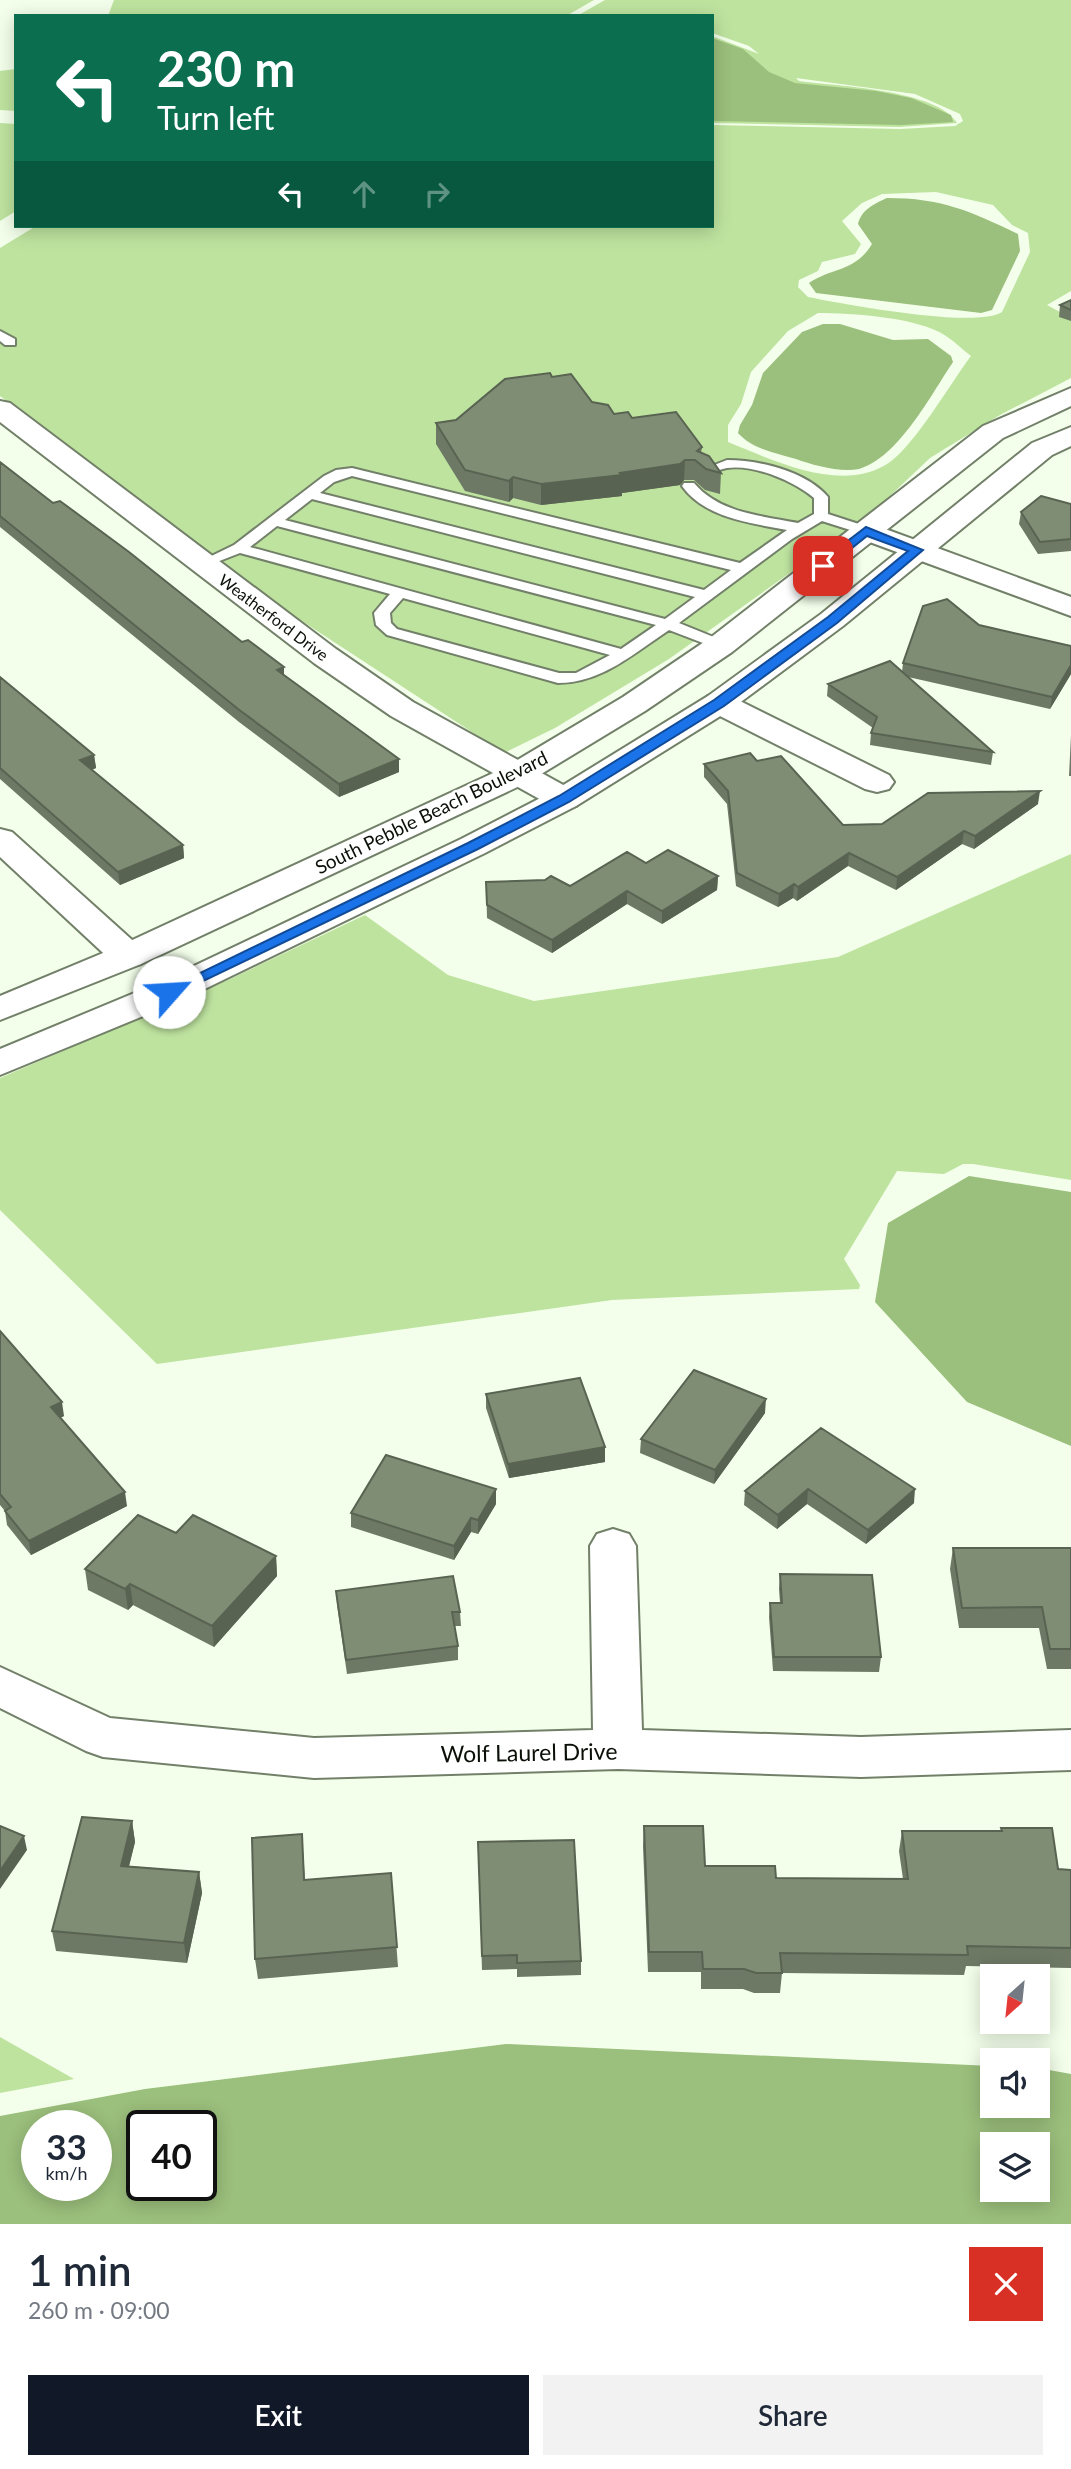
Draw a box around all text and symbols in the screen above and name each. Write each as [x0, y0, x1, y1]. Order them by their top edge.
text: 230 m [157, 39, 295, 97]
icon: left [42, 42, 133, 133]
text: Turn left [157, 98, 274, 137]
icon: left [272, 175, 310, 213]
icon: ahead [345, 175, 383, 213]
icon: right [418, 175, 456, 213]
pin [793, 536, 853, 596]
icon: arrive [804, 547, 842, 585]
street label: Weatherford Drive [216, 570, 332, 664]
street label: South Pebble Beach Boulevard [311, 746, 551, 878]
position arrow [132, 955, 206, 1029]
street label: Wolf Laurel Drive [440, 1736, 618, 1768]
north arrow [980, 1964, 1050, 2034]
map controls [980, 1964, 1050, 2202]
button: sound [980, 2048, 1050, 2118]
speed limit sign: 40 [126, 2110, 217, 2201]
text: 33 [46, 2125, 87, 2167]
button: layers [980, 2132, 1050, 2202]
text: km/h [45, 2162, 88, 2184]
text: 1 min [28, 2245, 132, 2295]
button: close [969, 2247, 1043, 2321]
text: 260 m · 09:00 [28, 2296, 170, 2324]
button: Exit [28, 2375, 529, 2455]
button: Share [543, 2375, 1043, 2455]

